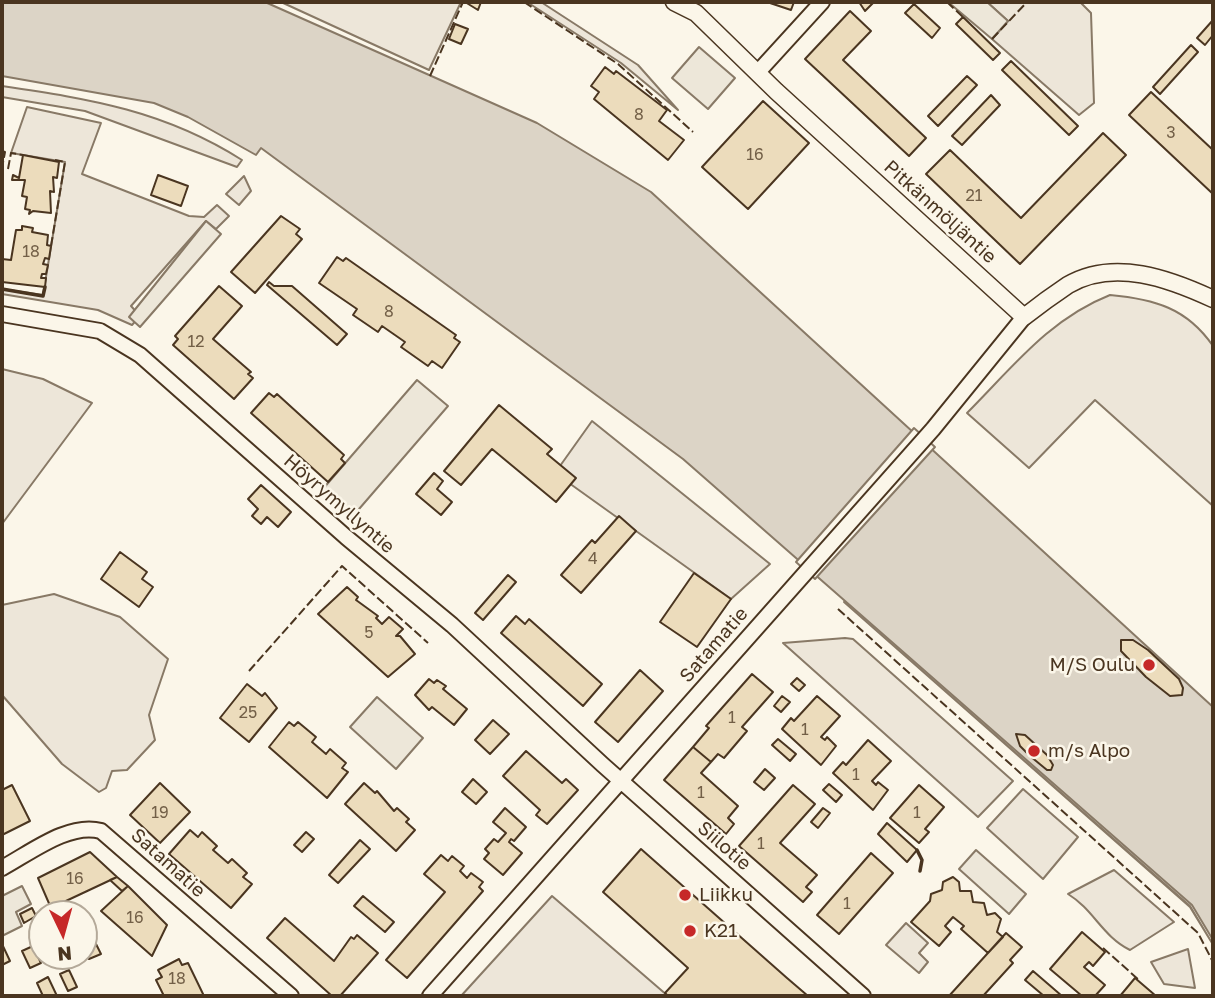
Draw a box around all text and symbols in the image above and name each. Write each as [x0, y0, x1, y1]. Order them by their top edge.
house number: 8 [634, 105, 644, 125]
house number: 3 [1166, 123, 1176, 143]
house number: 16 [746, 145, 764, 165]
street label: Pitkänmöljäntie [879, 156, 1001, 268]
house number: 21 [965, 186, 983, 206]
house number: 18 [22, 242, 40, 262]
house number: 8 [384, 302, 394, 322]
house number: 12 [187, 332, 205, 352]
street label: Höyrymyllyntie [279, 450, 399, 558]
house number: 4 [588, 549, 598, 569]
street label: Satamatie [675, 603, 753, 687]
house number: 5 [364, 623, 374, 643]
place label: M/S Oulu [1050, 654, 1135, 676]
marker: M/S Oulu [1141, 657, 1157, 673]
house number: 25 [239, 703, 257, 723]
house number: 1 [728, 708, 736, 728]
house number: 1 [801, 720, 809, 740]
place label: m/s Alpo [1048, 740, 1130, 762]
marker: m/s Alpo [1026, 743, 1042, 759]
house number: 1 [852, 765, 860, 785]
house number: 1 [697, 783, 705, 803]
house number: 19 [151, 803, 169, 823]
house number: 1 [913, 803, 921, 823]
street label: Siilotie [693, 817, 755, 875]
street label: Satamatie [126, 824, 210, 902]
house number: 1 [757, 834, 765, 854]
house number: 16 [66, 869, 84, 889]
place label: Liikku [699, 884, 753, 906]
marker: Liikku [677, 887, 693, 903]
house number: 1 [843, 894, 851, 914]
north arrow [28, 900, 98, 970]
house number: 16 [126, 908, 144, 928]
place label: K21 [704, 920, 737, 942]
marker: K21 [682, 923, 698, 939]
text: N [57, 942, 73, 967]
house number: 18 [168, 969, 186, 989]

